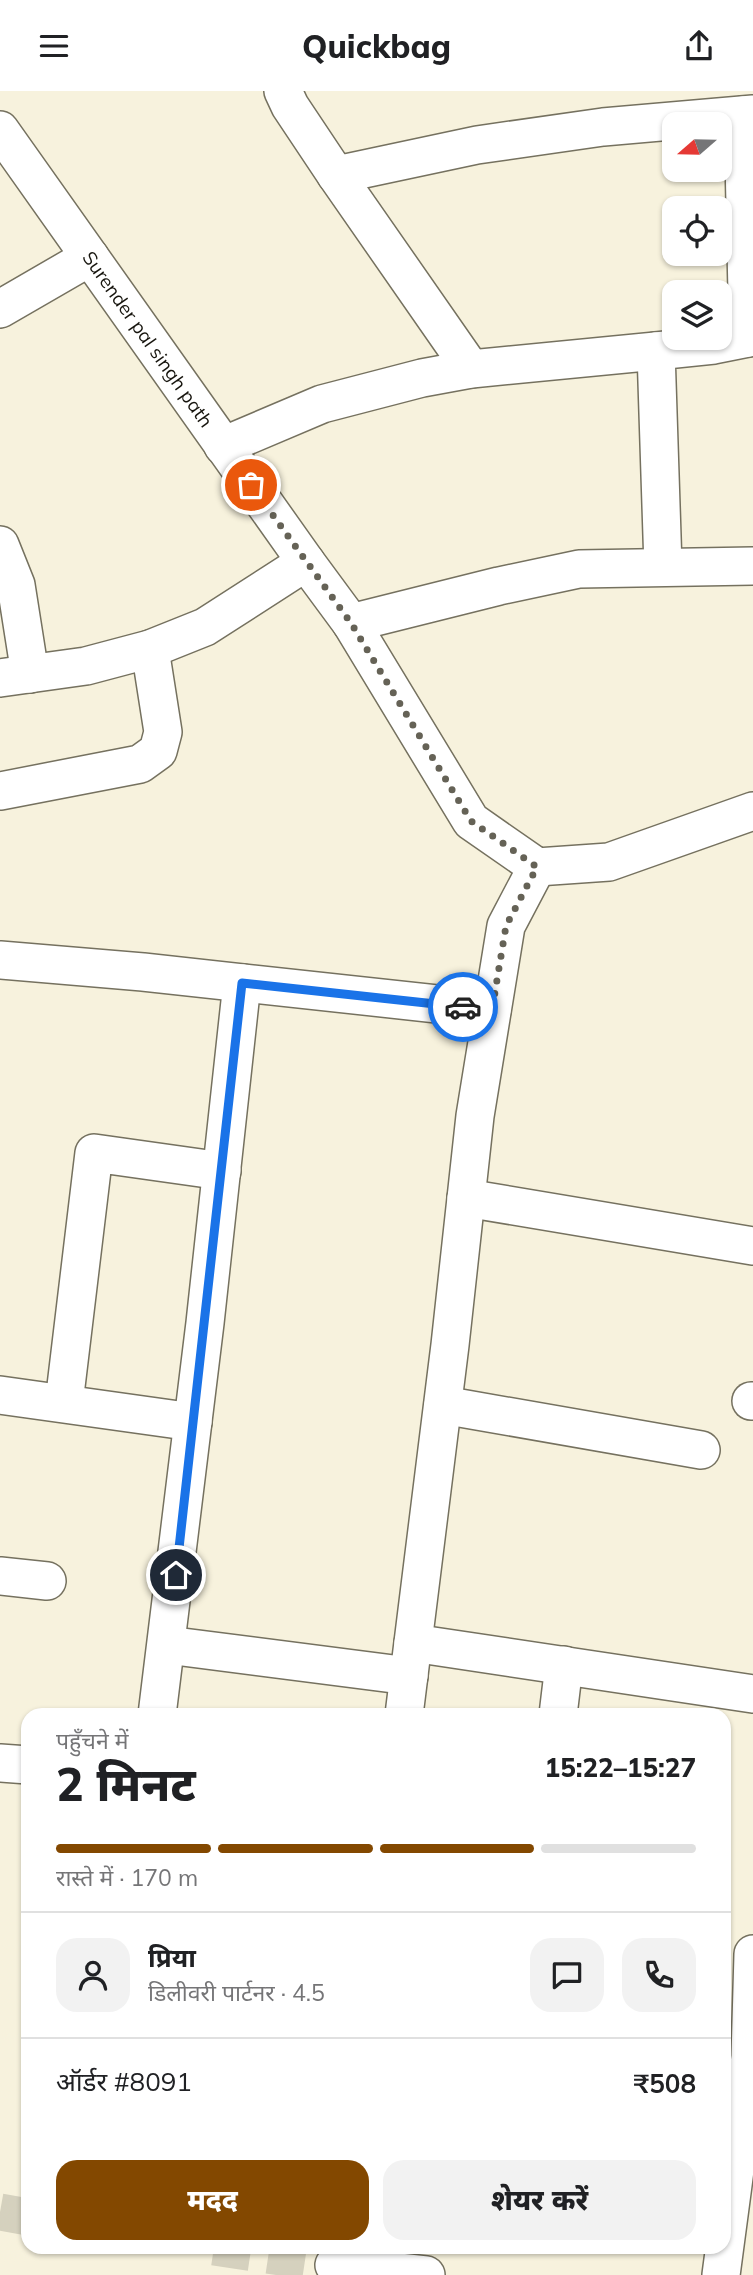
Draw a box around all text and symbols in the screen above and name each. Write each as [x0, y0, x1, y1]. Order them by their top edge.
text: Quickbag [302, 26, 451, 66]
icon: menu [35, 27, 73, 65]
icon: share [680, 27, 718, 65]
north arrow [662, 112, 732, 182]
map controls [662, 112, 732, 350]
button: locate [662, 196, 732, 266]
street label: Surender pal singh path [77, 246, 219, 432]
button: layers [662, 280, 732, 350]
pin [221, 455, 281, 515]
icon: bag [232, 466, 270, 504]
courier [428, 972, 498, 1042]
icon: car [444, 988, 482, 1026]
pin [146, 1545, 206, 1605]
icon: home [157, 1556, 195, 1594]
text: पहुँचने में [56, 1726, 128, 1755]
text: 15:22–15:27 [545, 1751, 696, 1784]
text: 2 मिनट [56, 1755, 196, 1813]
text: रास्ते में · 170 m [56, 1863, 198, 1892]
button: person [56, 1938, 130, 2012]
button: chat [530, 1938, 604, 2012]
button: phone [622, 1938, 696, 2012]
text: प्रिया [148, 1941, 196, 1974]
text: डिलीवरी पार्टनर · 4.5 [148, 1978, 325, 2007]
text: ऑर्डर #8091 [56, 2065, 192, 2098]
text: ₹508 [634, 2067, 696, 2100]
button: मदद [56, 2160, 369, 2240]
button: शेयर करें [383, 2160, 696, 2240]

